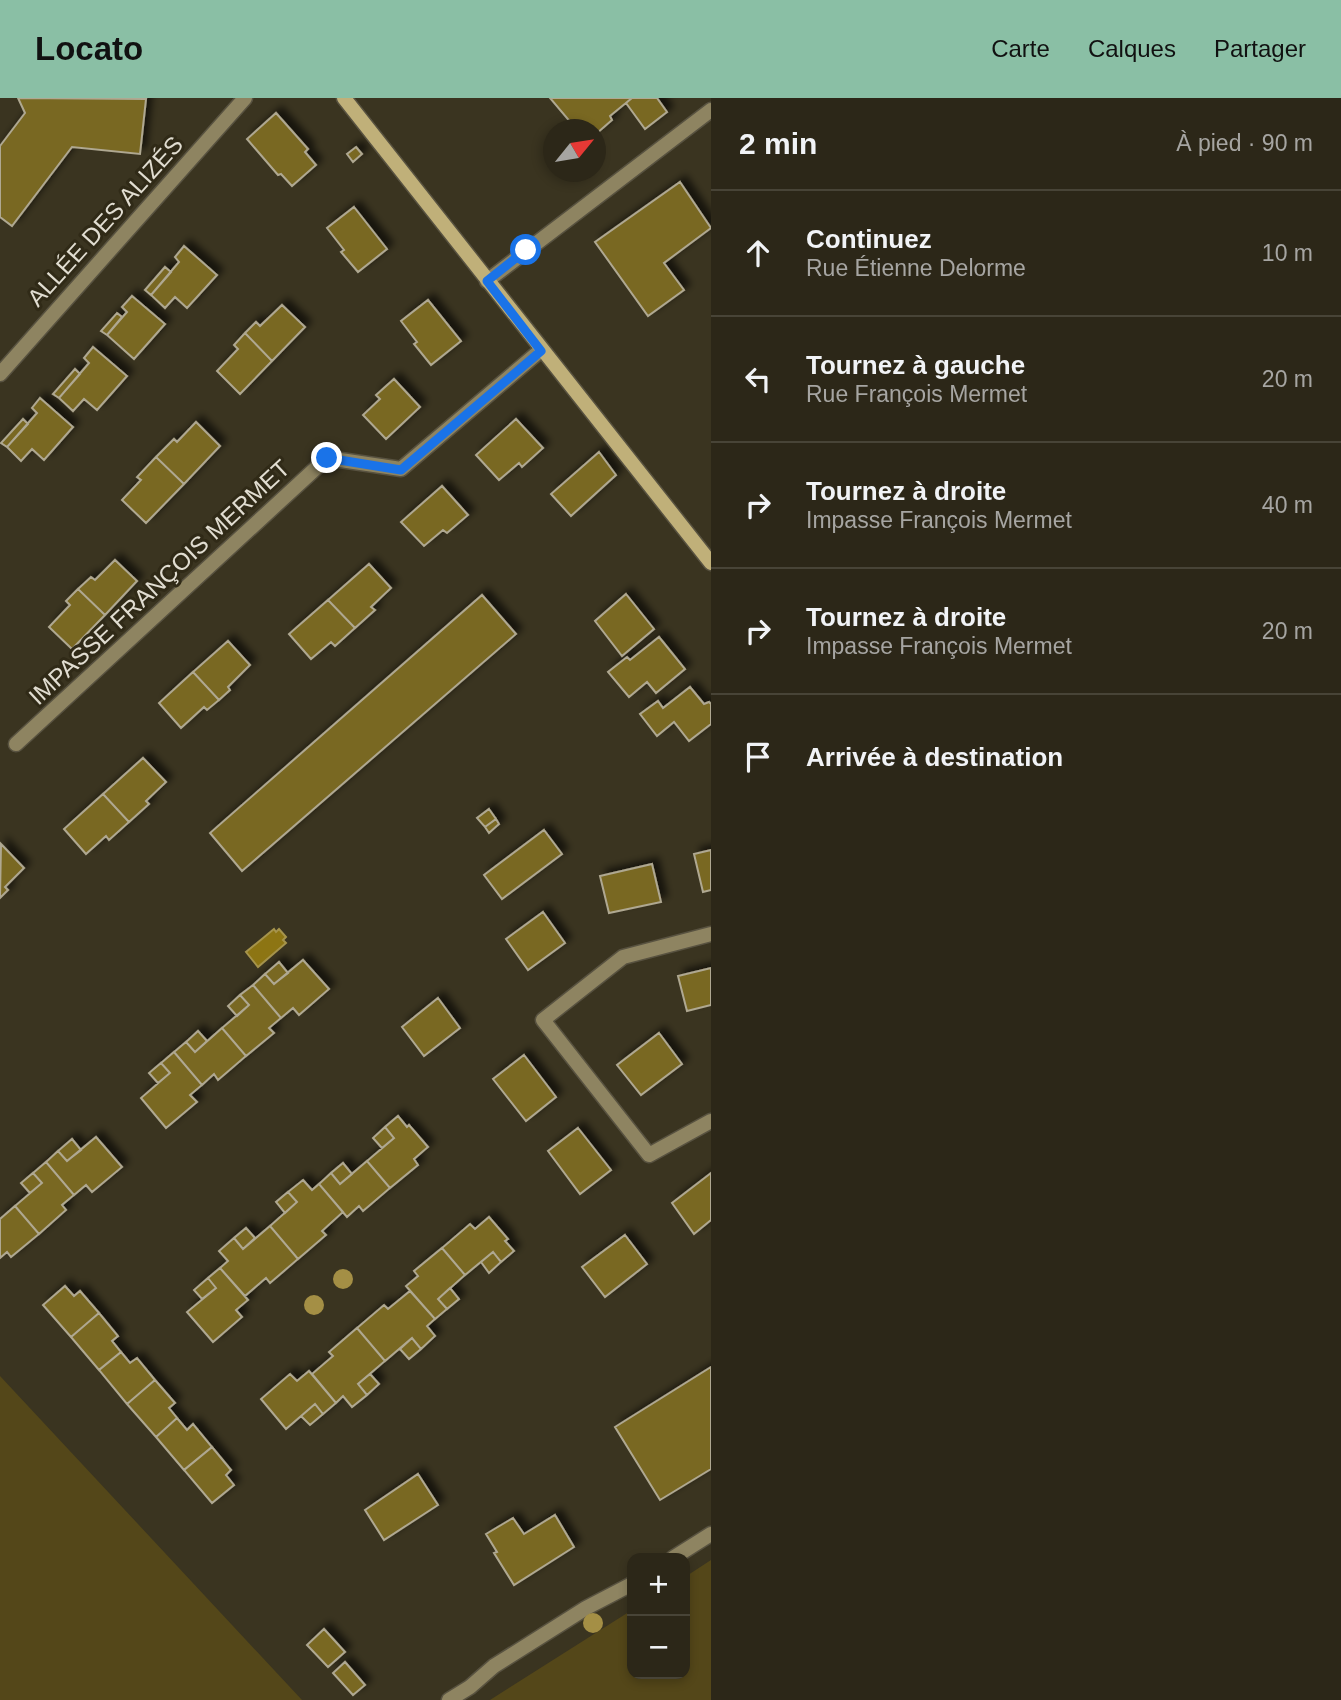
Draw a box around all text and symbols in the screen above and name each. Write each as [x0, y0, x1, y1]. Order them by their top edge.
text: Locato [35, 30, 143, 67]
text: Carte [991, 35, 1050, 62]
text: Calques [1088, 35, 1176, 62]
text: Partager [1214, 35, 1306, 62]
north arrow [543, 119, 606, 182]
text: 2 min [739, 127, 817, 160]
text: À pied · 90 m [1176, 130, 1313, 156]
street label: ALLÉE DES ALIZÉS [22, 131, 188, 311]
text: Continuez [806, 224, 932, 254]
route start [510, 234, 541, 265]
icon: ahead [739, 234, 777, 272]
text: 10 m [1262, 240, 1313, 266]
text: Rue Étienne Delorme [806, 255, 1026, 281]
text: Tournez à gauche [806, 350, 1025, 380]
icon: left [739, 360, 777, 398]
text: 20 m [1262, 366, 1313, 392]
text: Rue François Mermet [806, 381, 1027, 407]
route end [311, 442, 342, 473]
street label: IMPASSE FRANÇOIS MERMET [23, 454, 295, 710]
text: Tournez à droite [806, 476, 1006, 506]
icon: right [739, 486, 777, 524]
text: 40 m [1262, 492, 1313, 518]
text: Impasse François Mermet [806, 507, 1072, 533]
text: Tournez à droite [806, 602, 1006, 632]
icon: right [739, 612, 777, 650]
text: 20 m [1262, 618, 1313, 644]
text: Impasse François Mermet [806, 633, 1072, 659]
icon: arrive [739, 738, 777, 776]
text: Arrivée à destination [806, 742, 1063, 772]
map controls [627, 1553, 690, 1679]
button: + [627, 1553, 690, 1616]
button: − [627, 1616, 690, 1679]

